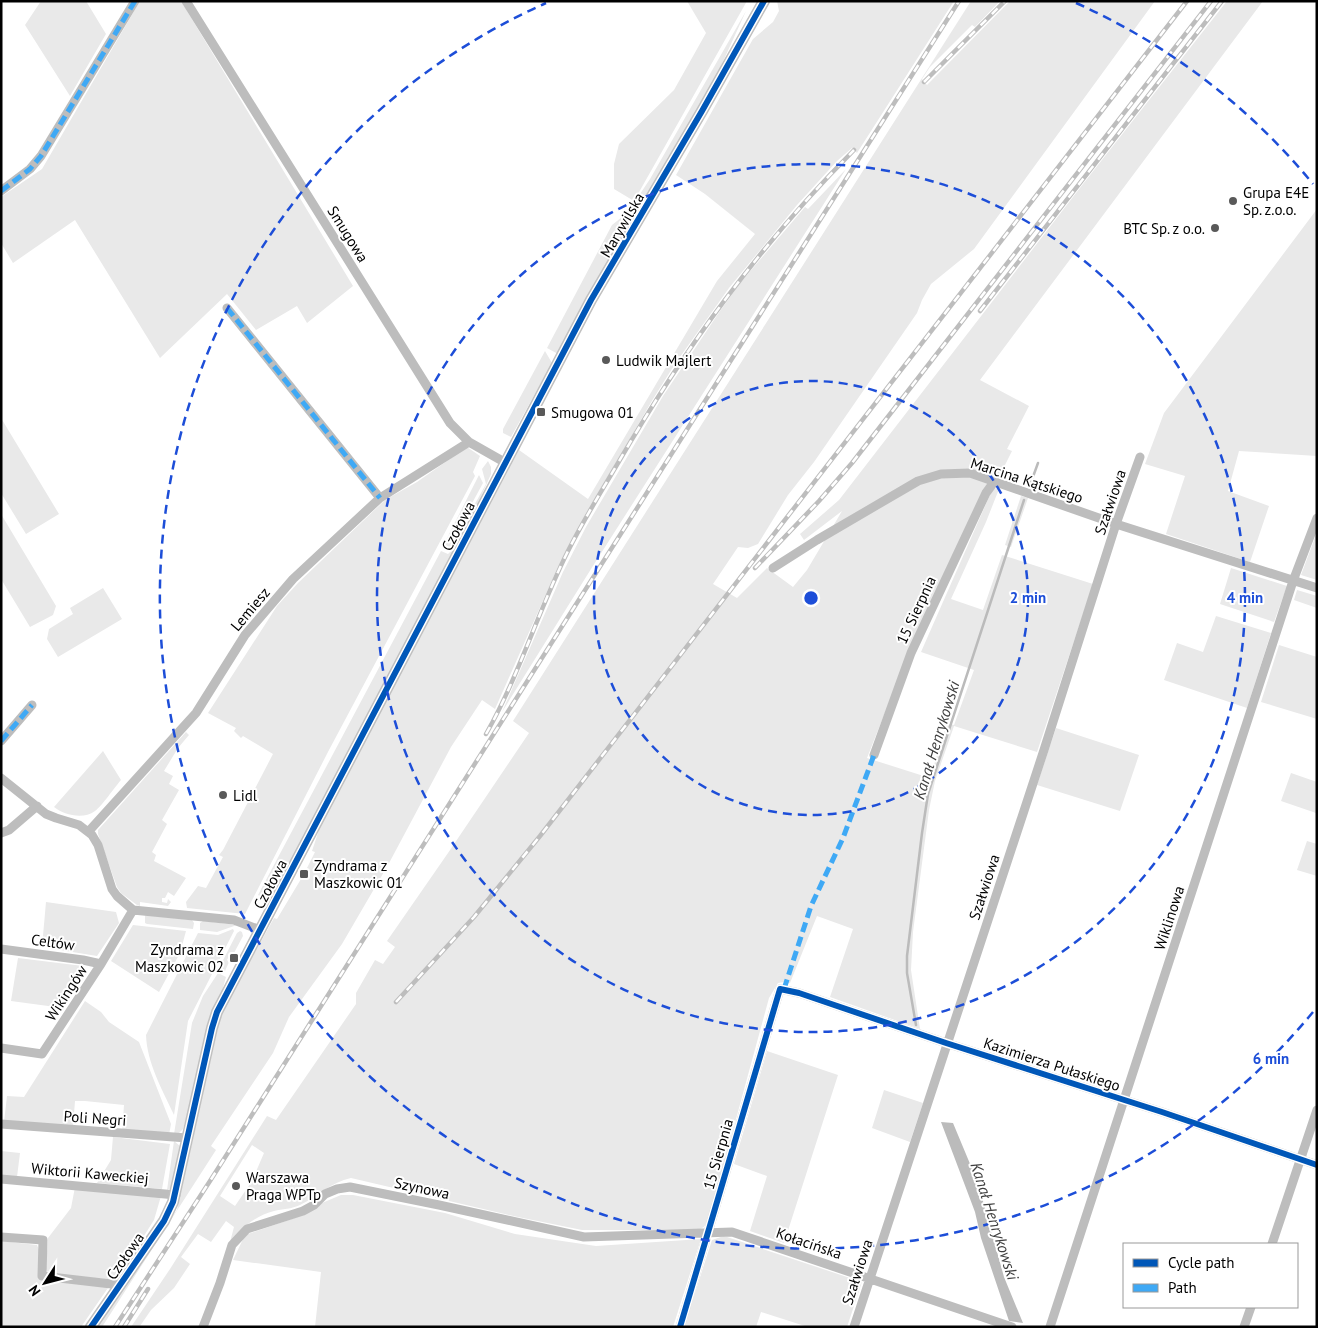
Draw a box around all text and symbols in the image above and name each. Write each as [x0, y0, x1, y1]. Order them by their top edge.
place label: Grupa E4E Sp. z.o.o. [1243, 183, 1309, 219]
street label: Marywilska [596, 189, 648, 261]
marker: Grupa E4E Sp. z.o.o. [1227, 195, 1239, 207]
street label: Smugowa [323, 202, 373, 266]
place label: BTC Sp. z o.o. [1123, 219, 1205, 238]
marker: BTC Sp. z o.o. [1209, 222, 1221, 234]
place label: Ludwik Majlert [616, 351, 711, 370]
marker: Ludwik Majlert [600, 354, 612, 366]
place label: Smugowa 01 [551, 403, 634, 422]
marker: Smugowa 01 [535, 406, 547, 418]
street label: Marcina Kątskiego [968, 453, 1086, 507]
street label: Szałwiowa [1090, 467, 1130, 537]
street label: Czołowa [437, 498, 479, 554]
street label: 15 Sierpnia [892, 573, 940, 647]
street label: Lemiesz [226, 583, 274, 635]
text: 2 min [1010, 588, 1046, 607]
text: 4 min [1227, 588, 1263, 607]
centre of rings [802, 589, 820, 607]
water label: Kanał Henrykowski [908, 678, 964, 802]
place label: Lidl [233, 786, 258, 805]
marker: Lidl [217, 789, 229, 801]
street label: Szałwiowa [964, 852, 1004, 922]
street label: Czołowa [249, 856, 291, 912]
place label: Zyndrama z Maszkowic 01 [314, 856, 403, 892]
marker: Zyndrama z Maszkowic 01 [298, 868, 310, 880]
street label: Wiklinowa [1150, 883, 1188, 953]
street label: Celtów [30, 930, 76, 954]
place label: Zyndrama z Maszkowic 02 [135, 940, 224, 976]
marker: Zyndrama z Maszkowic 02 [228, 952, 240, 964]
street label: Wikingów [41, 961, 91, 1025]
street label: Kazimierza Pułaskiego [981, 1033, 1123, 1095]
text: 6 min [1253, 1049, 1289, 1068]
street label: Poli Negri [63, 1106, 127, 1130]
street label: 15 Sierpnia [699, 1116, 737, 1192]
street label: Wiktorii Kaweckiej [30, 1158, 150, 1188]
water label: Kanał Henrykowski [967, 1159, 1024, 1283]
place label: Warszawa Praga WPTp [246, 1168, 321, 1204]
street label: Szynowa [393, 1173, 451, 1203]
marker: Warszawa Praga WPTp [230, 1180, 242, 1192]
street label: Kołacińska [774, 1223, 844, 1263]
street label: Czołowa [102, 1229, 148, 1283]
street label: Szałwiowa [837, 1237, 877, 1307]
legend [1123, 1243, 1298, 1308]
text: Cycle path [1168, 1253, 1234, 1272]
north arrow [20, 1258, 70, 1308]
text: Path [1168, 1278, 1197, 1297]
text: N [24, 1282, 44, 1300]

